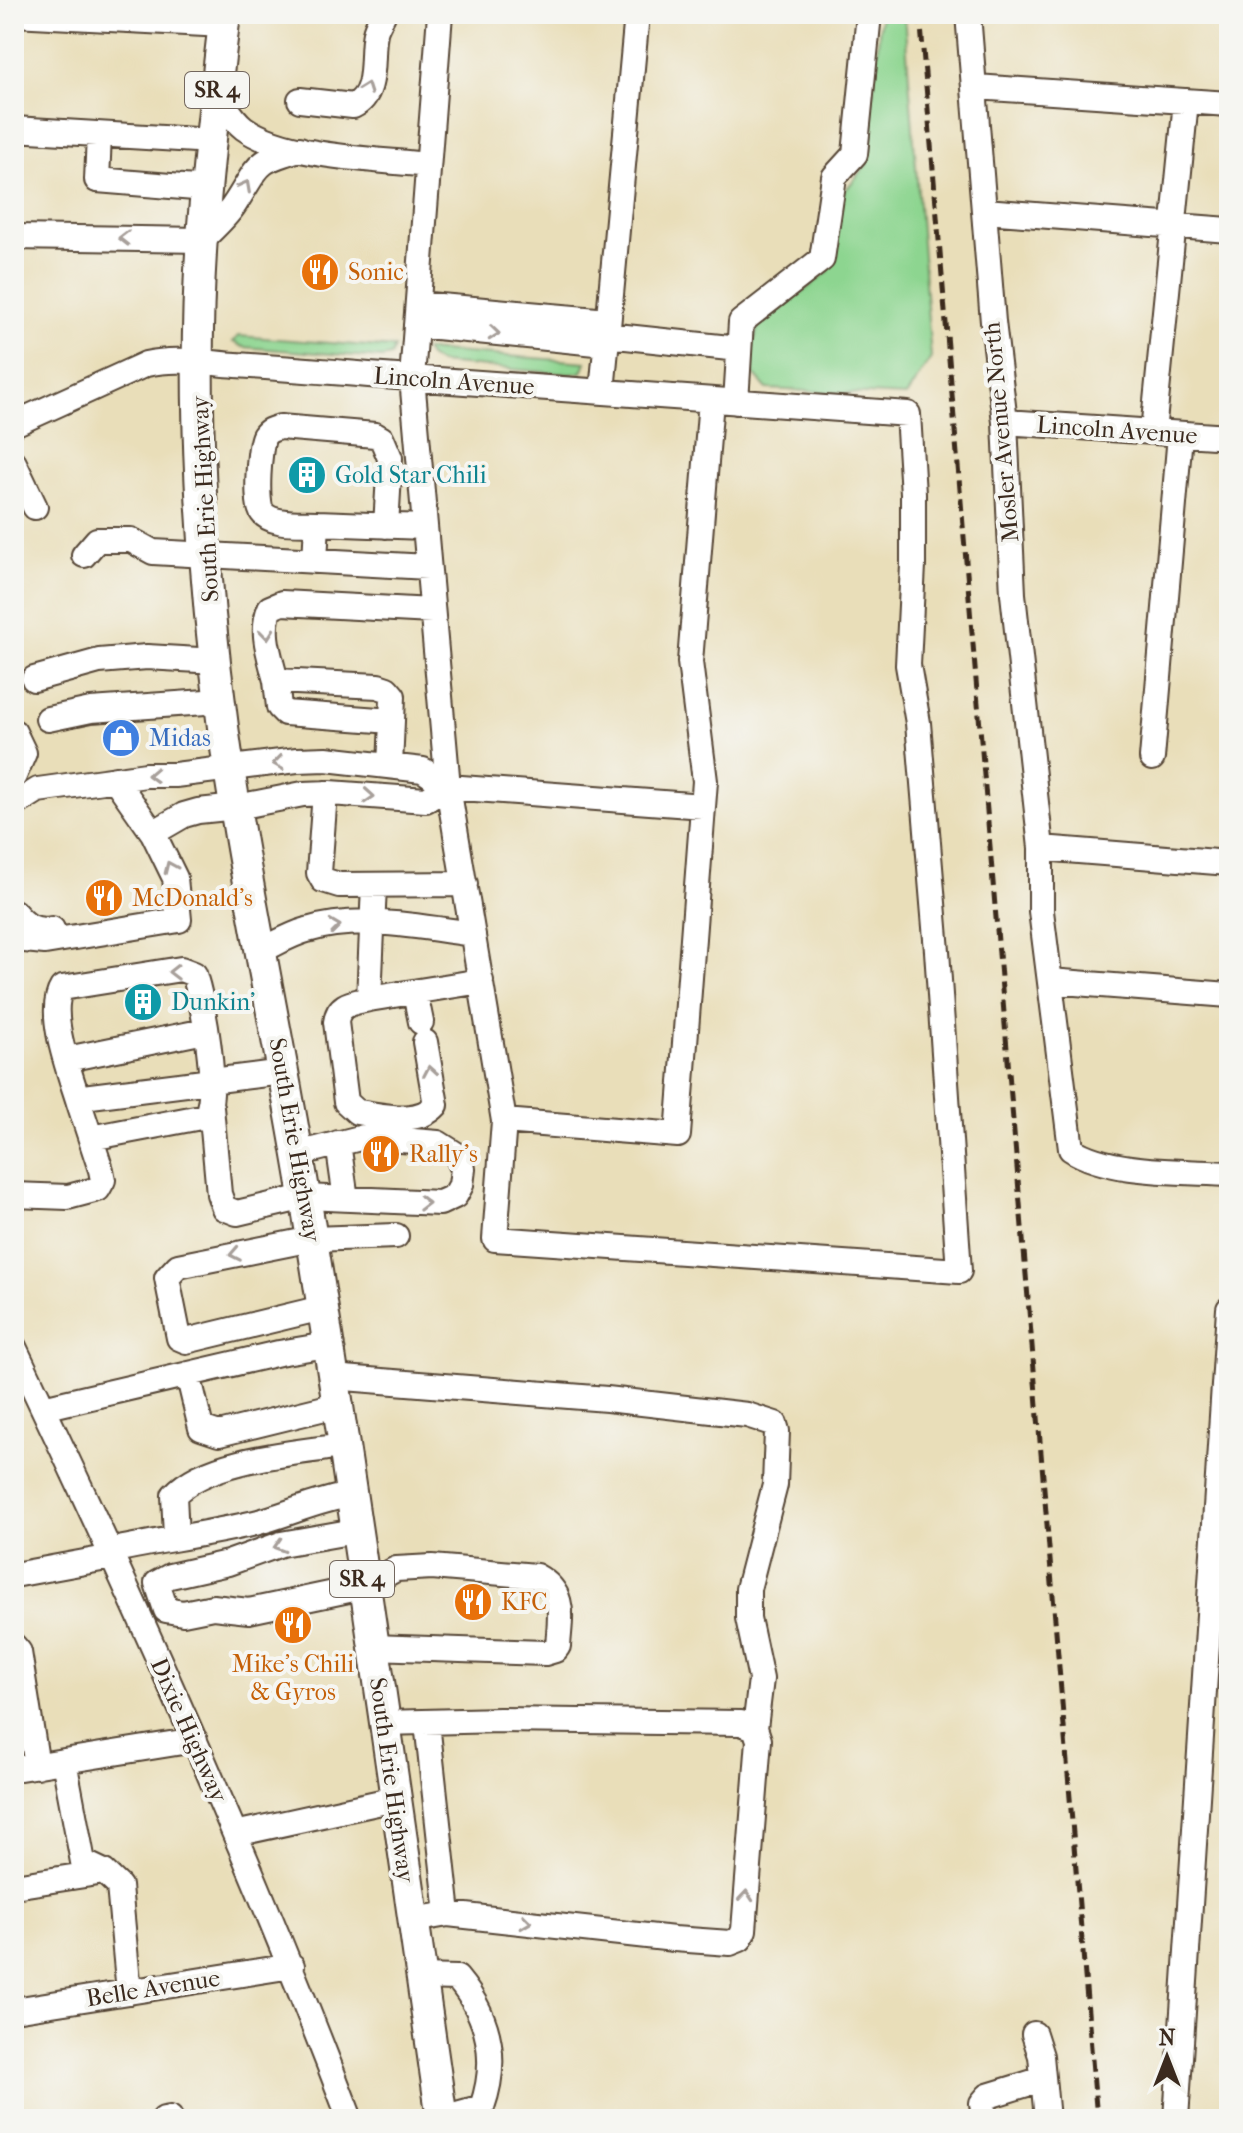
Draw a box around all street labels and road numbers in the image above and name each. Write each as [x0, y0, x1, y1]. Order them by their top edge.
road number: SR 4 [185, 72, 249, 108]
street label: Mosler Avenue North [977, 320, 1025, 543]
street label: Lincoln Avenue [373, 361, 535, 401]
street label: South Erie Highway [186, 394, 224, 603]
street label: Lincoln Avenue [1036, 410, 1198, 450]
street label: South Erie Highway [263, 1036, 327, 1245]
road number: SR 4 [330, 1561, 394, 1597]
street label: Dixie Highway [145, 1654, 234, 1807]
street label: South Erie Highway [364, 1676, 420, 1886]
street label: Belle Avenue [84, 1964, 222, 2012]

